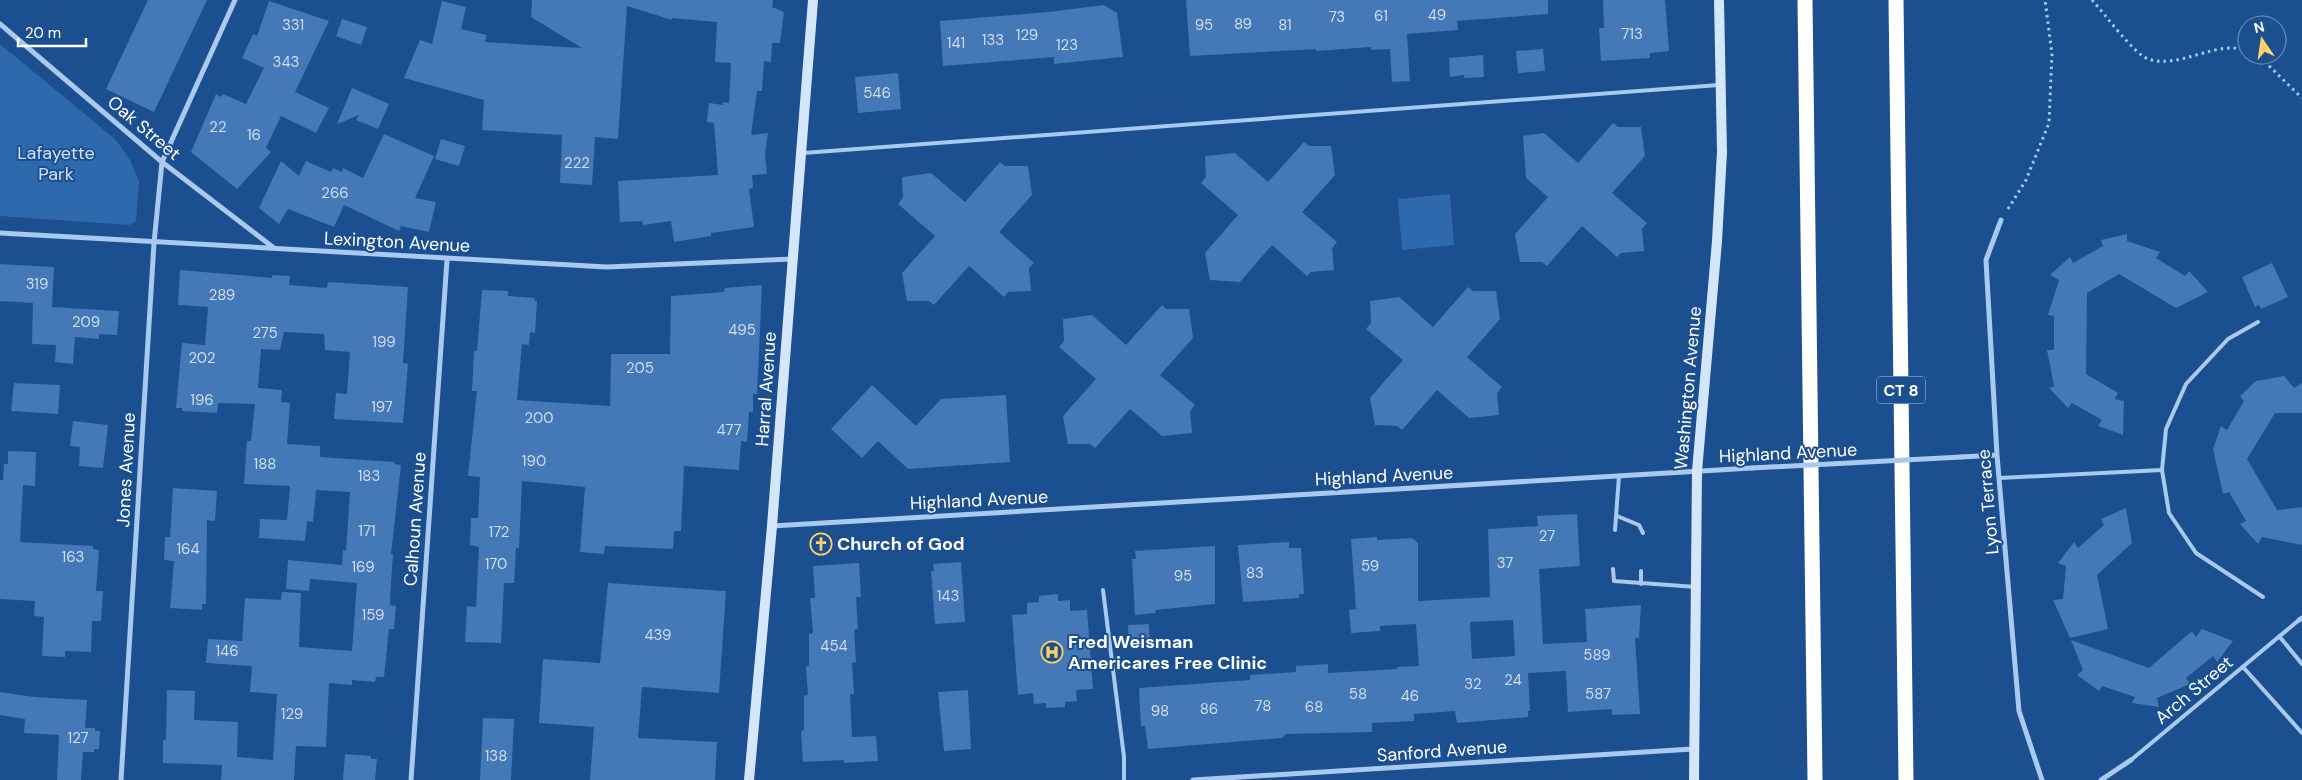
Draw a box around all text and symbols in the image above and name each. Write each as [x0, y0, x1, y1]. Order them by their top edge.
house number: 49 [1428, 5, 1446, 25]
house number: 61 [1374, 6, 1388, 26]
house number: 73 [1329, 7, 1345, 27]
house number: 89 [1234, 14, 1252, 34]
scale bar [18, 15, 85, 47]
house number: 331 [282, 15, 304, 35]
house number: 95 [1195, 15, 1213, 35]
house number: 81 [1278, 15, 1292, 35]
north arrow [2237, 15, 2287, 65]
text: N [2252, 17, 2266, 37]
text: 20 m [25, 23, 61, 43]
house number: 713 [1621, 24, 1643, 44]
house number: 129 [1016, 25, 1038, 45]
house number: 133 [982, 30, 1004, 50]
house number: 141 [947, 33, 965, 53]
house number: 123 [1056, 35, 1078, 55]
house number: 343 [273, 52, 299, 72]
house number: 546 [863, 83, 891, 103]
street label: Oak Street [102, 90, 186, 166]
house number: 22 [209, 117, 227, 137]
house number: 16 [247, 125, 261, 145]
park label: Lafayette Park [17, 141, 95, 186]
house number: 222 [564, 153, 590, 173]
house number: 266 [321, 183, 349, 203]
street label: Lexington Avenue [323, 226, 471, 258]
house number: 319 [26, 274, 48, 294]
house number: 289 [209, 285, 235, 305]
street label: Washington Avenue [1669, 305, 1707, 471]
house number: 209 [72, 312, 100, 332]
house number: 495 [728, 320, 756, 340]
house number: 275 [252, 323, 278, 343]
street label: Harral Avenue [750, 331, 782, 447]
house number: 199 [372, 332, 396, 352]
house number: 202 [188, 348, 216, 368]
house number: 205 [626, 358, 654, 378]
road number: CT 8 [1877, 376, 1925, 404]
house number: 196 [190, 390, 214, 410]
house number: 197 [371, 397, 393, 417]
house number: 200 [524, 408, 554, 428]
street label: Jones Avenue [111, 412, 141, 528]
house number: 477 [716, 420, 742, 440]
street label: Highland Avenue [1718, 437, 1858, 469]
street label: Lyon Terrace [1971, 448, 2005, 556]
street label: Calhoun Avenue [398, 451, 432, 587]
house number: 190 [522, 451, 546, 471]
house number: 188 [254, 454, 276, 474]
street label: Highland Avenue [1314, 460, 1454, 492]
house number: 183 [358, 466, 380, 486]
street label: Highland Avenue [909, 484, 1049, 516]
house number: 171 [358, 521, 376, 541]
house number: 172 [489, 522, 509, 542]
house number: 27 [1539, 526, 1555, 546]
church icon: Church of God [809, 532, 833, 556]
place label: Church of God [837, 532, 965, 556]
house number: 164 [176, 539, 200, 559]
house number: 163 [62, 547, 84, 567]
house number: 37 [1497, 553, 1513, 573]
house number: 170 [485, 554, 507, 574]
house number: 59 [1361, 556, 1379, 576]
house number: 169 [351, 557, 375, 577]
house number: 83 [1246, 563, 1264, 583]
house number: 95 [1174, 566, 1192, 586]
house number: 143 [937, 586, 959, 606]
house number: 159 [362, 605, 384, 625]
house number: 439 [645, 625, 671, 645]
place label: Fred Weisman Americares Free Clinic [1068, 630, 1267, 675]
house number: 454 [820, 636, 848, 656]
hospital icon: Fred Weisman Americares Free Clinic [1040, 640, 1064, 664]
house number: 146 [215, 641, 239, 661]
house number: 589 [1583, 645, 1611, 665]
street label: Arch Street [2150, 650, 2238, 730]
house number: 24 [1504, 670, 1522, 690]
house number: 32 [1464, 674, 1482, 694]
house number: 58 [1349, 684, 1367, 704]
house number: 587 [1585, 684, 1611, 704]
house number: 46 [1401, 686, 1419, 706]
house number: 78 [1255, 696, 1271, 716]
house number: 68 [1305, 697, 1323, 717]
house number: 86 [1200, 699, 1218, 719]
house number: 98 [1151, 701, 1169, 721]
house number: 129 [281, 704, 303, 724]
house number: 127 [67, 728, 89, 748]
street label: Sanford Avenue [1376, 734, 1508, 768]
house number: 138 [485, 746, 507, 766]

